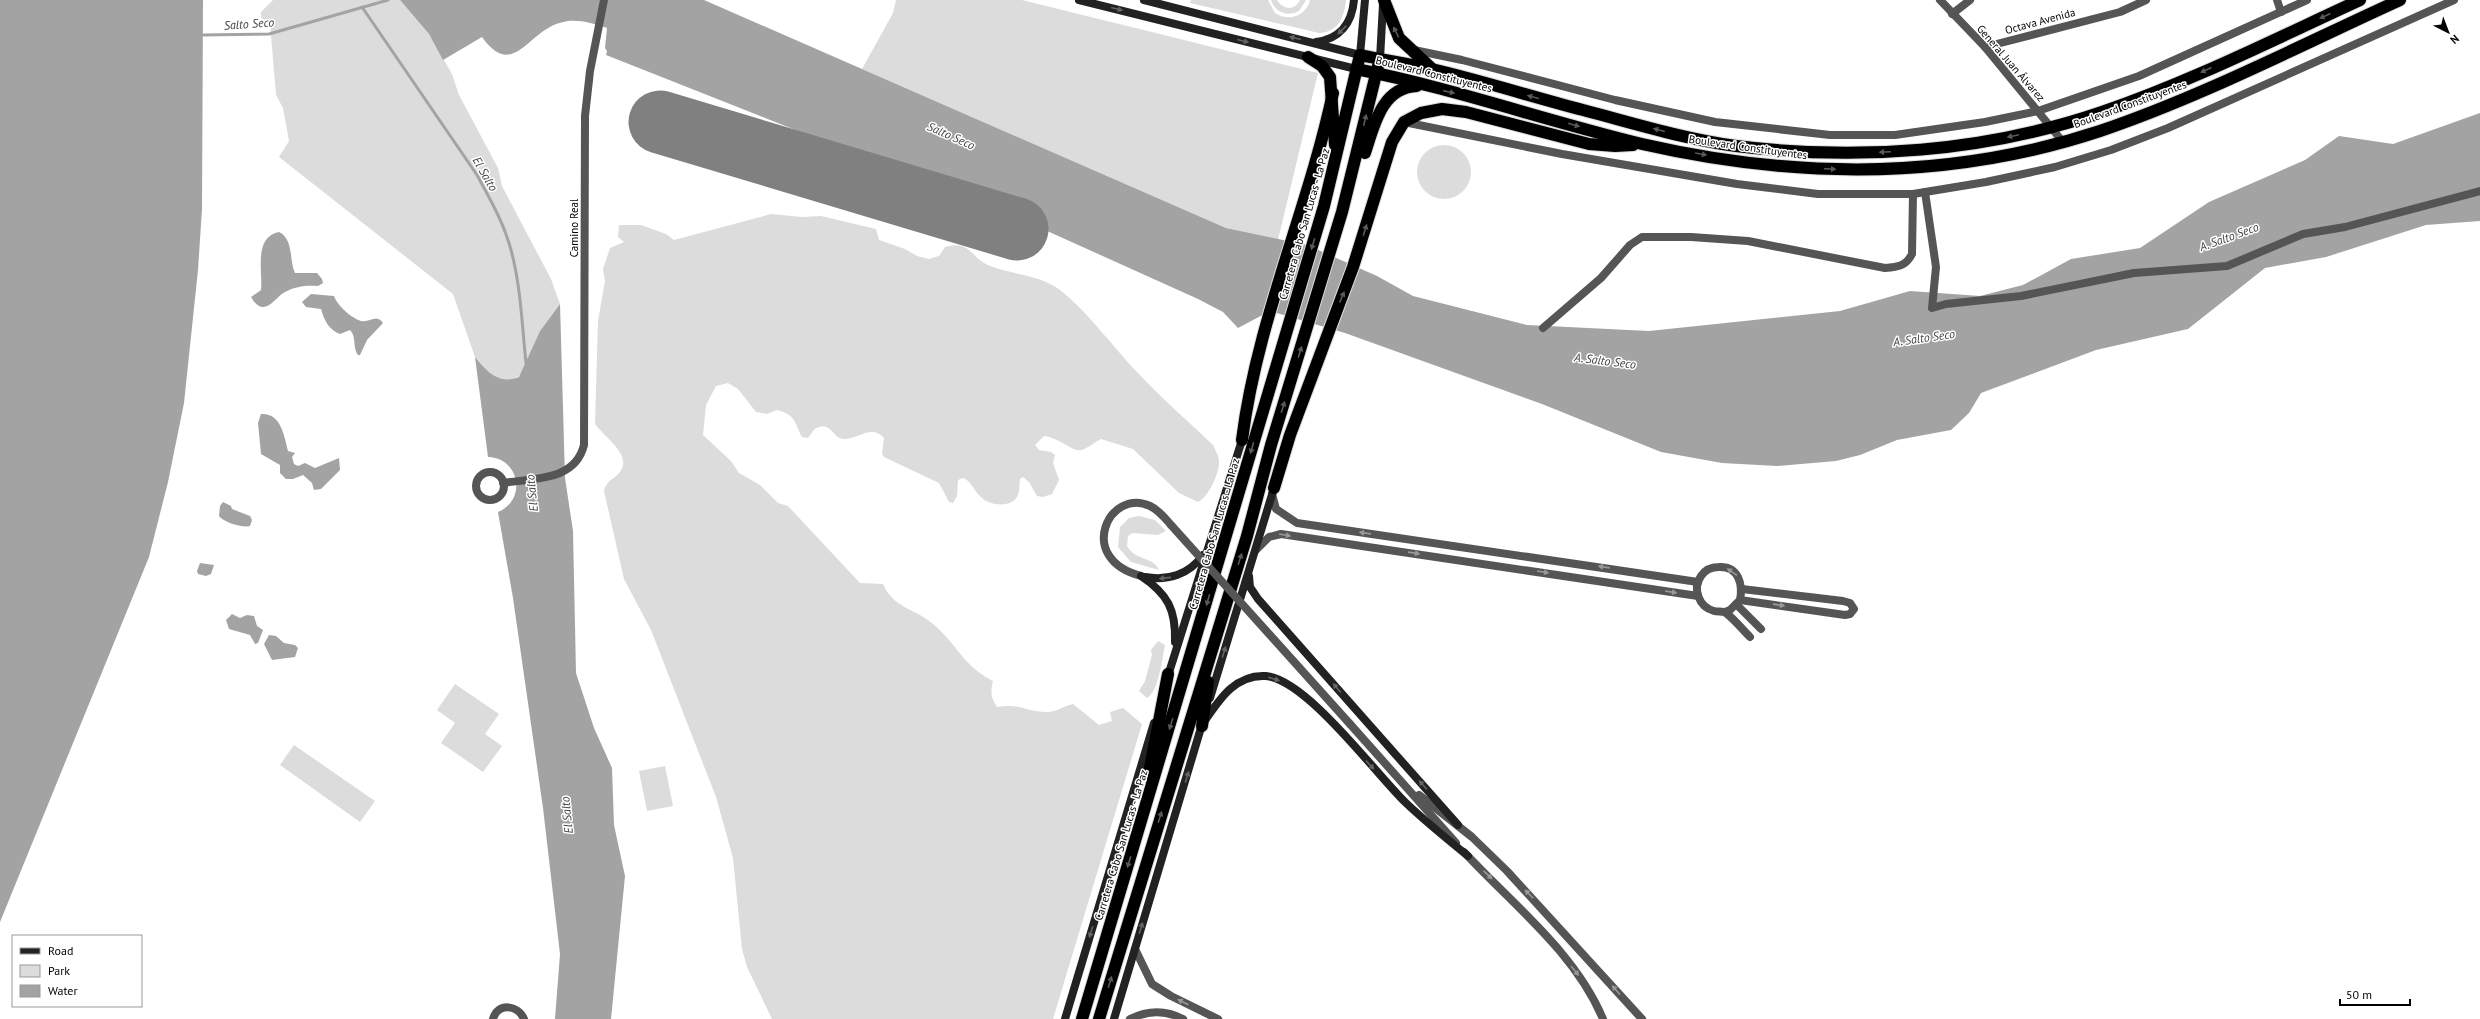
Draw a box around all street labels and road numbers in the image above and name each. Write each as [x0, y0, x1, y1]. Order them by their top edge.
street label: Octava Avenida [2003, 5, 2077, 37]
street label: General Juan Álvarez [1974, 22, 2048, 104]
street label: Boulevard Constituyentes [1374, 53, 1494, 95]
street label: Boulevard Constituyentes [2072, 77, 2189, 131]
street label: Boulevard Constituyentes [1688, 132, 1808, 162]
street label: Carretera Cabo San Lucas - La Paz [1276, 147, 1332, 301]
street label: Camino Real [567, 198, 581, 257]
street label: Carretera Cabo San Lucas - La Paz [1186, 457, 1242, 611]
street label: Carretera Cabo San Lucas - La Paz [1091, 768, 1151, 922]

